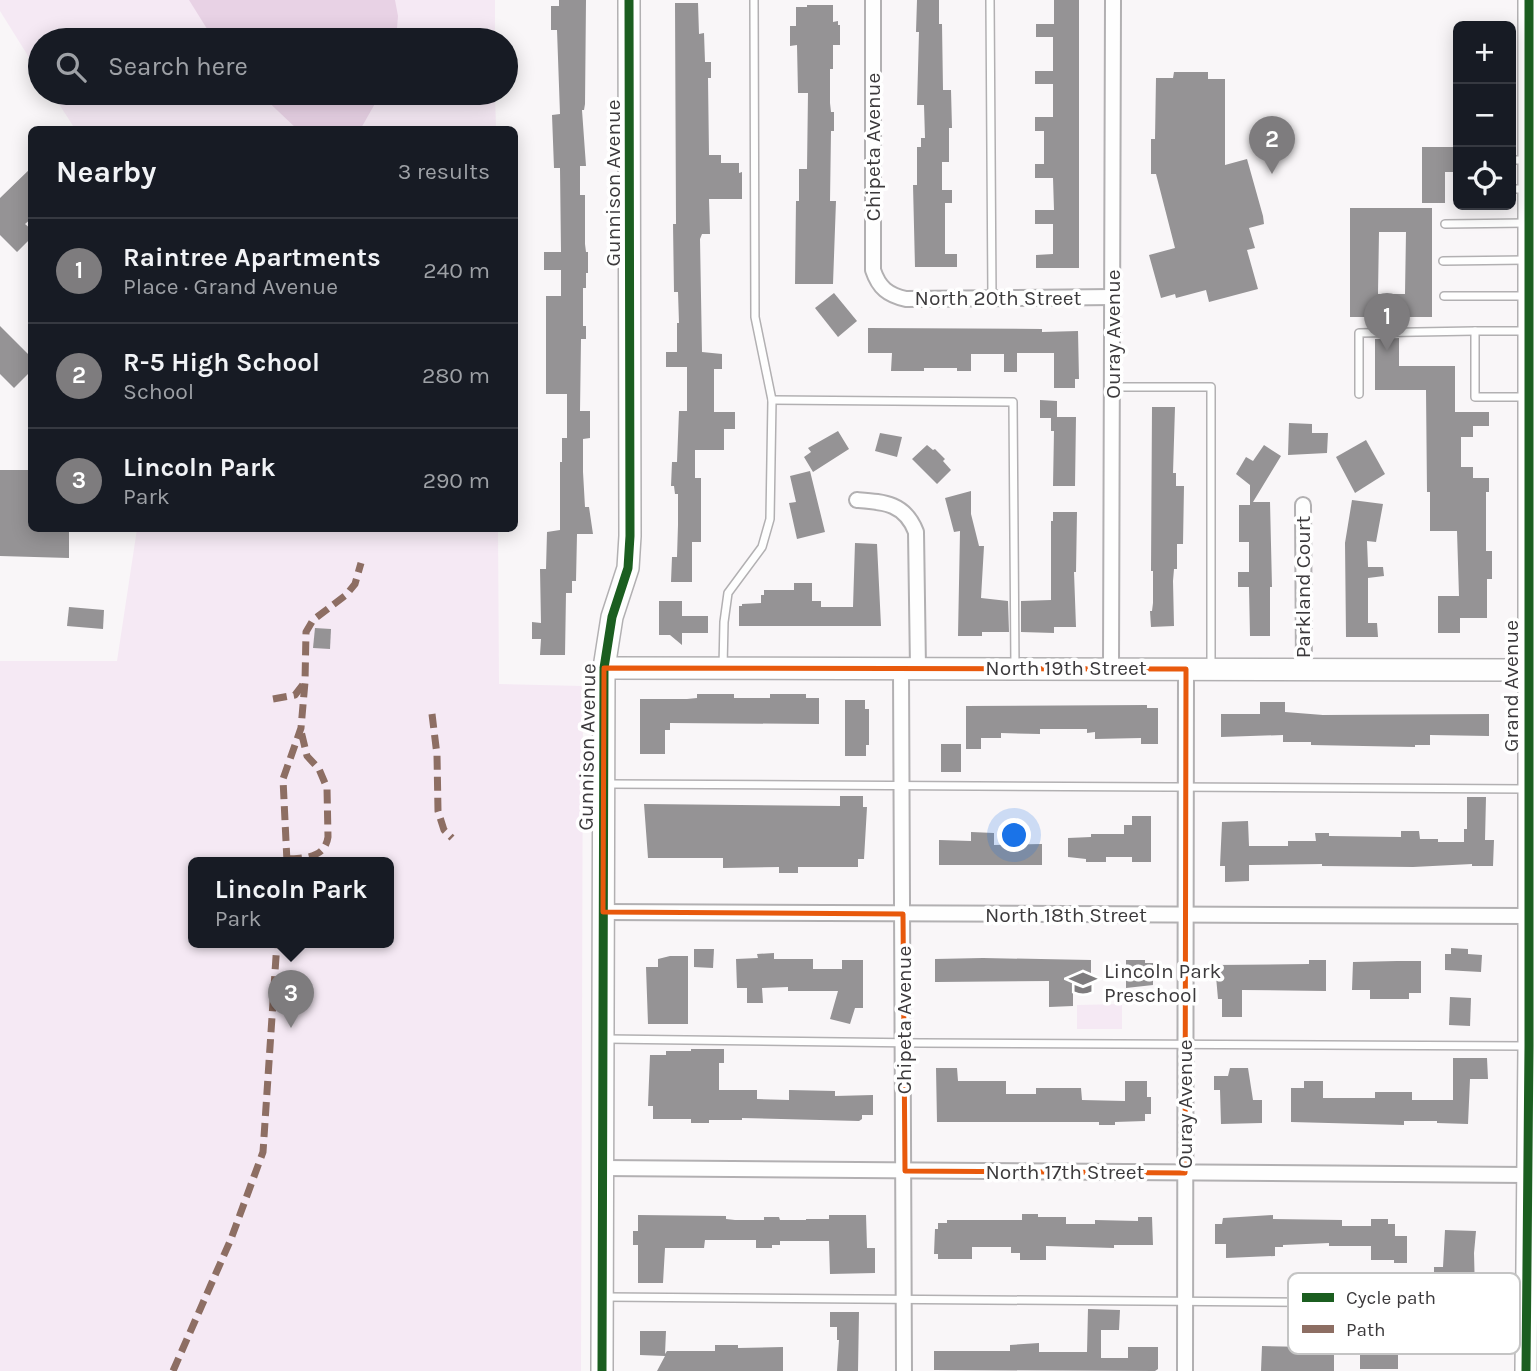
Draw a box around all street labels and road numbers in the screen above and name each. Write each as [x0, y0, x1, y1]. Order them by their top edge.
street label: Chipeta Avenue [861, 73, 885, 221]
street label: Gunnison Avenue [601, 99, 625, 267]
street label: Ouray Avenue [1101, 269, 1125, 399]
street label: North 20th Street [915, 286, 1082, 310]
street label: Parkland Court [1291, 516, 1315, 658]
street label: Grand Avenue [1499, 620, 1523, 752]
street label: North 19th Street [985, 656, 1147, 680]
street label: Gunnison Avenue [574, 663, 600, 831]
street label: North 18th Street [985, 903, 1147, 927]
street label: Chipeta Avenue [892, 946, 916, 1094]
street label: Ouray Avenue [1173, 1039, 1197, 1169]
street label: North 17th Street [986, 1160, 1145, 1184]

